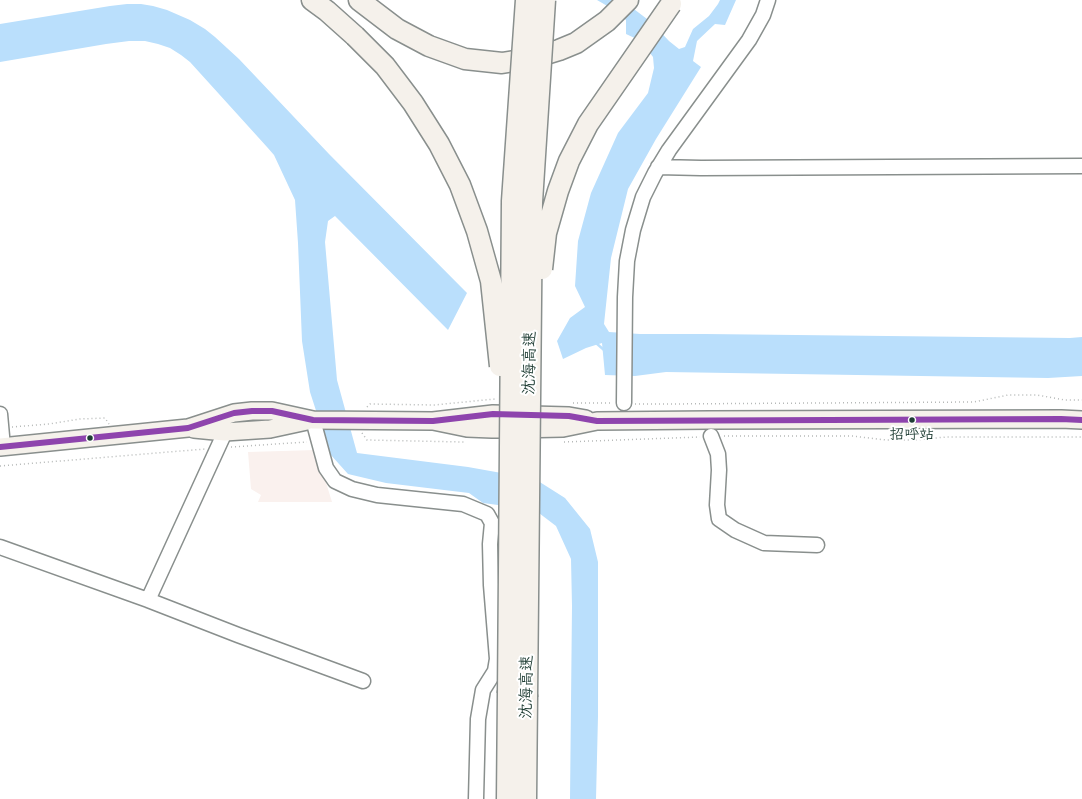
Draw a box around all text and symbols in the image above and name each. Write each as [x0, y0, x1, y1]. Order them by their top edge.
street label: 沈海高速 [520, 331, 540, 395]
marker: 招呼站 [907, 415, 917, 425]
place label: 招呼站 [890, 426, 934, 444]
unlabelled marker [85, 433, 95, 443]
street label: 沈海高速 [517, 655, 537, 719]

